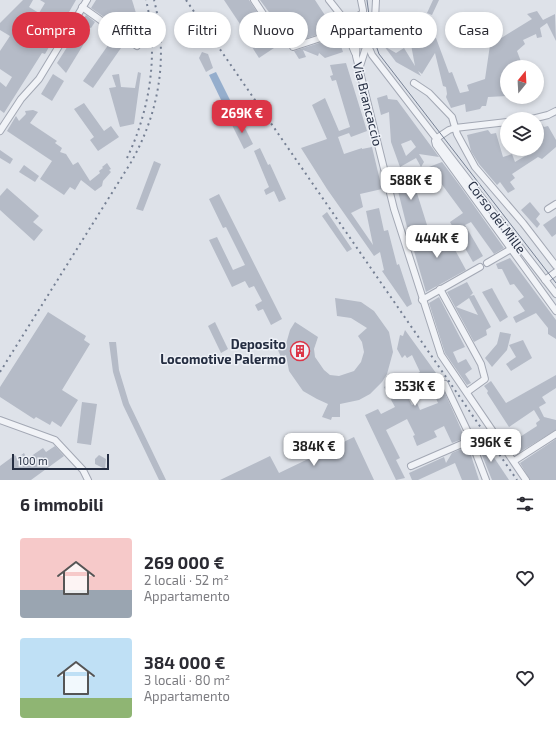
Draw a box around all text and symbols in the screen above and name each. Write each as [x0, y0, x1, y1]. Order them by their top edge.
chip: Compra [12, 12, 90, 48]
chip: Affitta [98, 12, 166, 48]
chip: Filtri [174, 12, 231, 48]
chip: Nuovo [239, 12, 308, 48]
chip: Appartamento [316, 12, 437, 48]
chip: Casa [445, 12, 503, 48]
street label: Via Brancaccio [350, 60, 386, 148]
north arrow [500, 60, 544, 104]
map controls [500, 60, 544, 156]
pin: 269K € [209, 100, 275, 134]
text: 269K € [221, 105, 263, 121]
button: layers [500, 112, 544, 156]
pin: 588K € [378, 167, 444, 201]
text: 588K € [390, 172, 432, 188]
street label: Corso dei Mille [464, 178, 530, 256]
pin: 444K € [404, 225, 470, 259]
text: 444K € [415, 230, 459, 246]
place label: Deposito Locomotive Palermo [160, 336, 286, 367]
building icon: Deposito Locomotive Palermo [289, 340, 311, 362]
pin: 353K € [382, 373, 448, 407]
text: 353K € [394, 378, 436, 394]
pin: 396K € [458, 429, 524, 463]
pin: 384K € [281, 433, 347, 467]
text: 396K € [470, 434, 512, 450]
text: 384K € [292, 438, 336, 454]
scale bar [12, 452, 109, 471]
text: 100 m [18, 454, 48, 467]
icon: filters [514, 493, 536, 515]
text: 6 immobili [20, 494, 103, 514]
text: 269 000 € [144, 552, 224, 572]
icon: home [52, 554, 100, 602]
icon: heart [514, 567, 536, 589]
text: 2 locali · 52 m² [144, 572, 229, 588]
text: Appartamento [144, 588, 230, 604]
text: 384 000 € [144, 652, 226, 672]
icon: home [52, 654, 100, 702]
icon: heart [514, 667, 536, 689]
text: 3 locali · 80 m² [144, 672, 230, 688]
text: Appartamento [144, 688, 230, 704]

